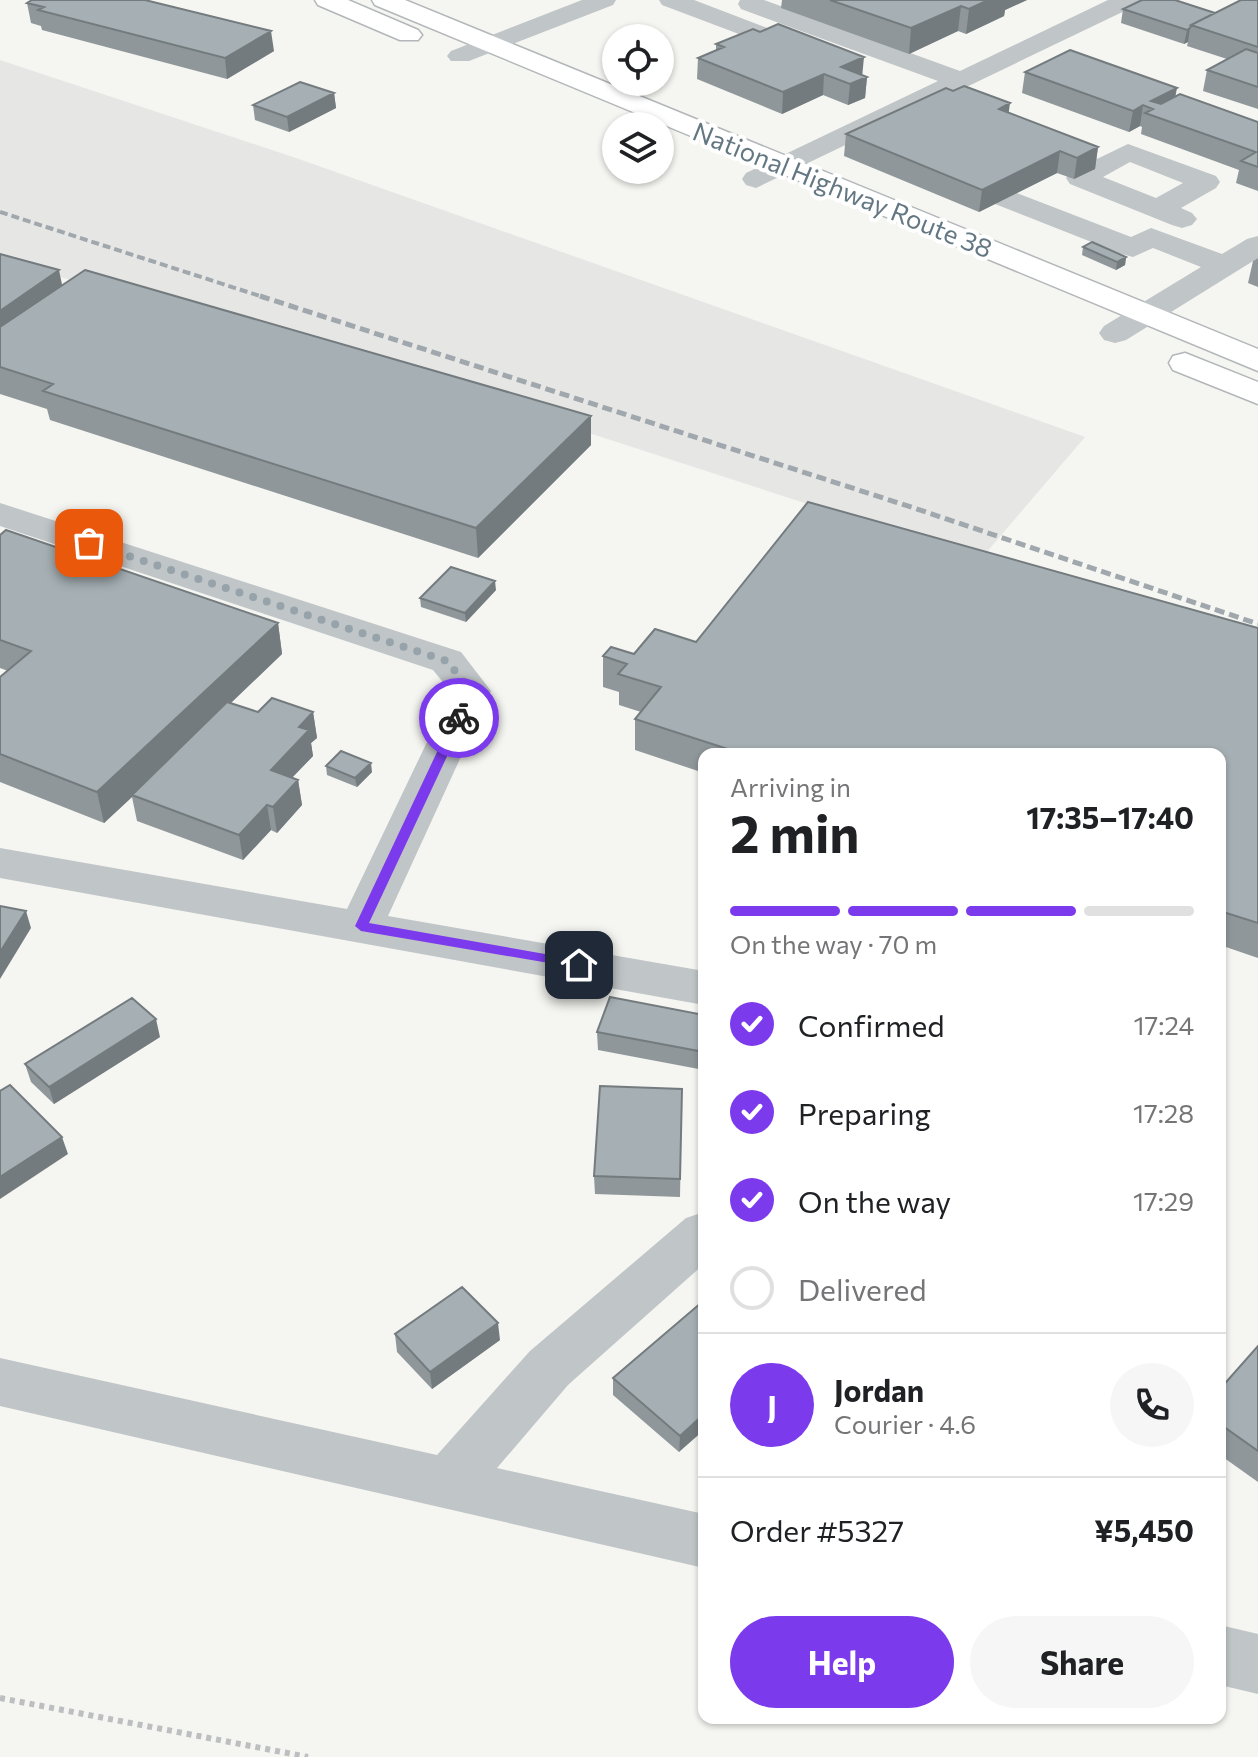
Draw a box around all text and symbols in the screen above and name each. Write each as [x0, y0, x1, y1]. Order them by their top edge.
map controls [602, 24, 674, 184]
button: locate [602, 24, 674, 96]
button: layers [602, 112, 674, 184]
street label: National Highway Route 38 [689, 115, 997, 263]
pin [55, 509, 123, 577]
icon: bag [67, 521, 111, 565]
courier [419, 678, 499, 758]
icon: bike [437, 696, 481, 740]
text: Arriving in [730, 771, 851, 802]
text: 17:35–17:40 [1026, 798, 1194, 835]
text: 2 min [730, 800, 859, 864]
text: On the way · 70 m [730, 928, 937, 959]
pin [545, 931, 613, 999]
icon: home [557, 943, 601, 987]
icon: check [730, 1002, 774, 1046]
text: Confirmed [798, 1006, 945, 1043]
text: 17:24 [1133, 1009, 1194, 1040]
icon: check [730, 1090, 774, 1134]
text: Preparing [798, 1094, 931, 1131]
text: 17:28 [1133, 1097, 1194, 1128]
icon: check [730, 1178, 774, 1222]
text: On the way [798, 1182, 951, 1219]
text: 17:29 [1133, 1185, 1194, 1216]
text: Delivered [798, 1270, 927, 1307]
button: phone [1110, 1363, 1194, 1447]
text: Jordan [834, 1371, 924, 1408]
text: J [767, 1387, 777, 1424]
text: Courier · 4.6 [834, 1408, 976, 1439]
text: Order #5327 [730, 1511, 904, 1548]
text: ¥5,450 [1094, 1511, 1194, 1548]
button: Help [730, 1616, 954, 1708]
button: Share [970, 1616, 1194, 1708]

